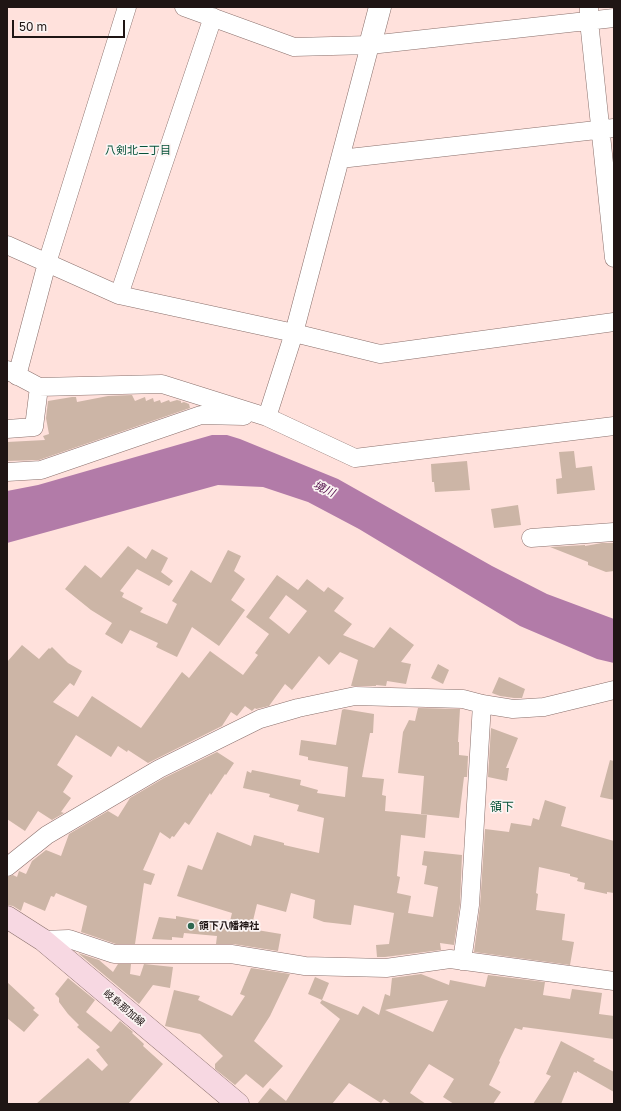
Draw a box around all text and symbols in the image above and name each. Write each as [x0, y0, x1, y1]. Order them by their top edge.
scale bar [14, 12, 127, 38]
text: 50 m [19, 19, 47, 34]
district label: 八剣北二丁目 [105, 144, 171, 158]
water label: 境川 [311, 478, 337, 500]
district label: 領下 [490, 800, 514, 814]
place label: 領下八幡神社 [199, 920, 259, 932]
marker: 領下八幡神社 [186, 921, 196, 931]
street label: 岐阜那加線 [101, 987, 147, 1029]

